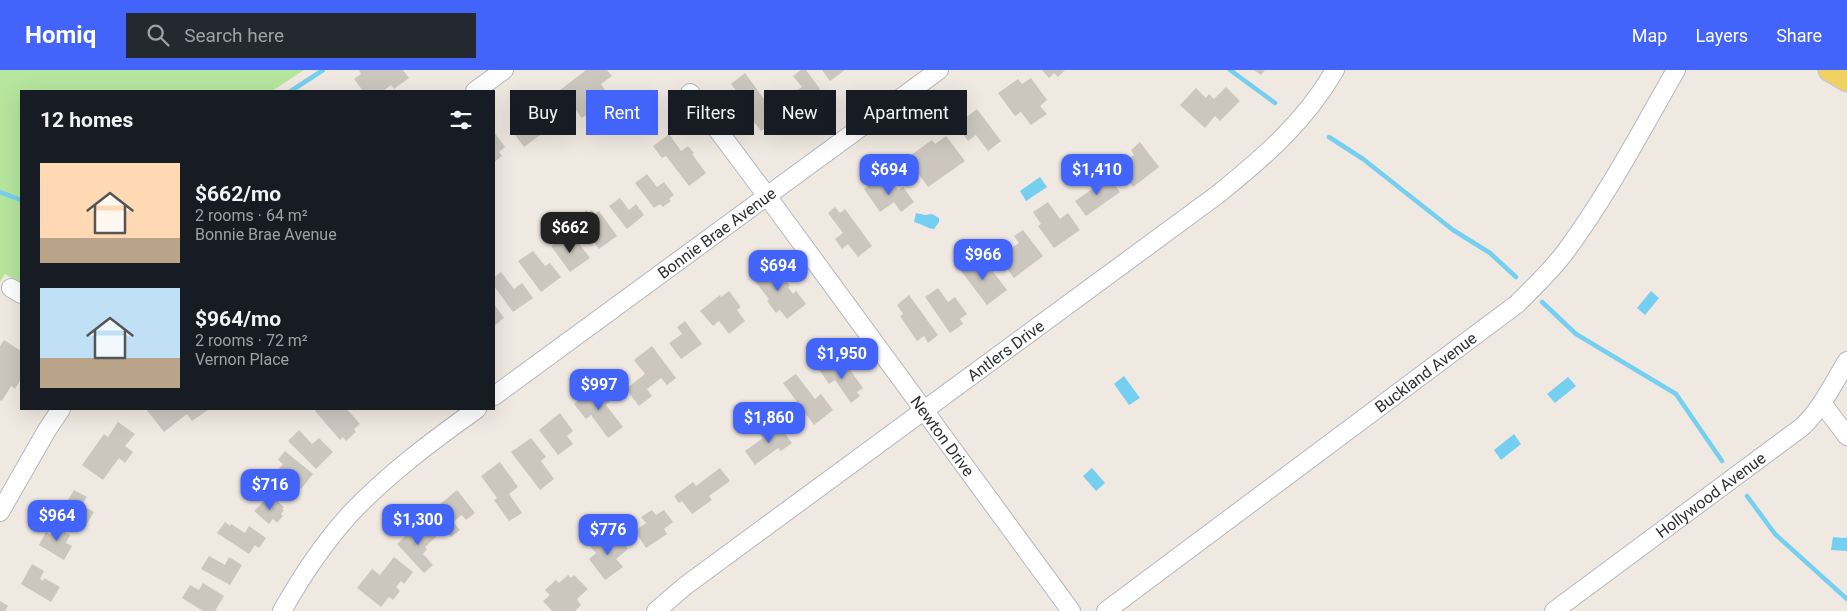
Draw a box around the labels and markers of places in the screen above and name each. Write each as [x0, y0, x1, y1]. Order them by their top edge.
pin: $694 [859, 154, 919, 196]
pin: $1,410 [1056, 154, 1138, 196]
pin: $662 [540, 212, 600, 254]
pin: $966 [953, 238, 1013, 281]
pin: $694 [748, 250, 808, 292]
pin: $1,950 [801, 338, 883, 380]
pin: $997 [569, 368, 629, 411]
pin: $1,860 [728, 402, 810, 444]
pin: $716 [240, 468, 300, 511]
pin: $964 [27, 500, 87, 542]
pin: $1,300 [377, 504, 459, 546]
pin: $776 [578, 514, 638, 556]

